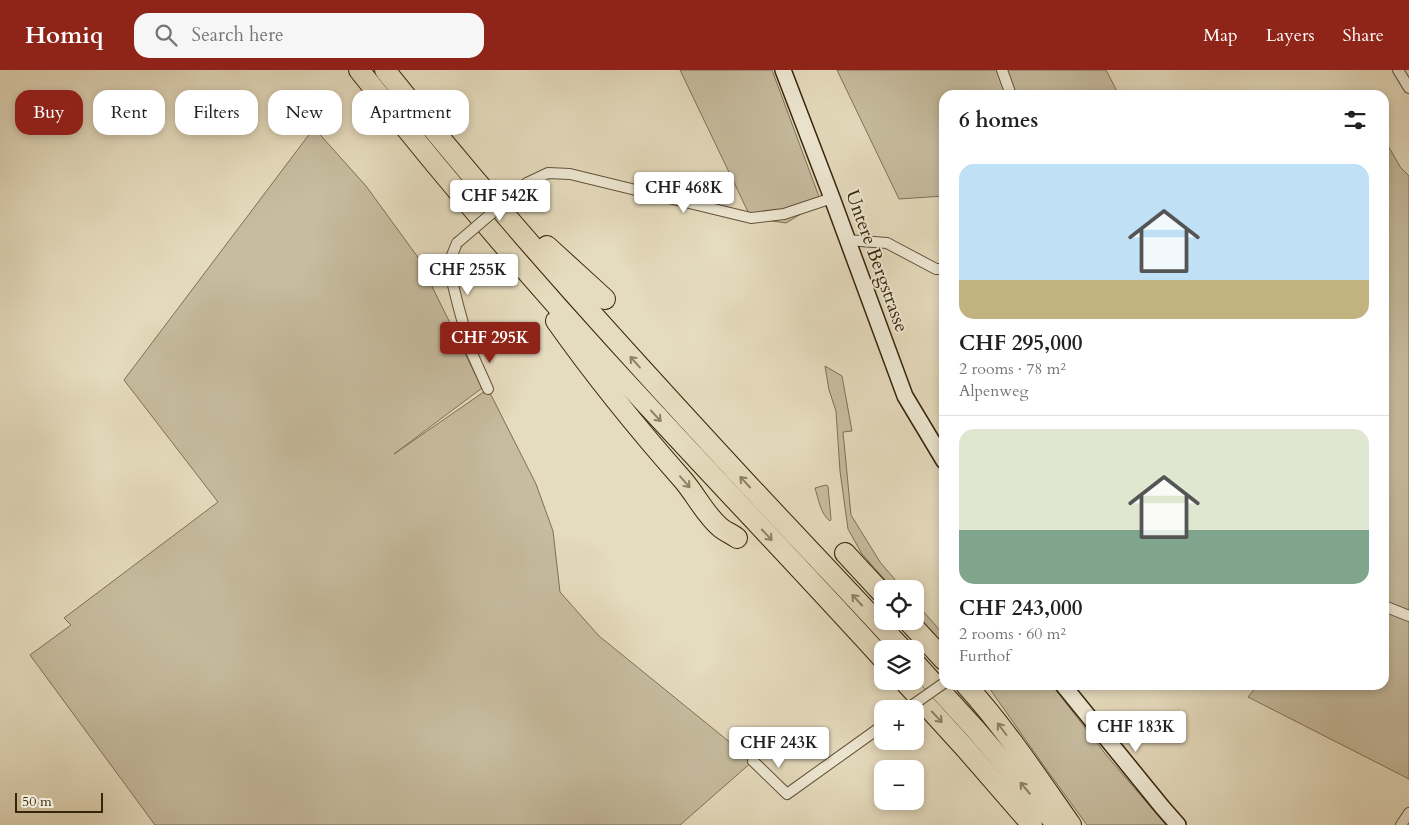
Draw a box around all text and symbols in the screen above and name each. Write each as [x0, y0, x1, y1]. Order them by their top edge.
search box [134, 13, 484, 58]
text: Homiq [25, 19, 104, 52]
icon: search [152, 21, 180, 49]
text: Search here [192, 22, 284, 48]
text: Map [1203, 23, 1238, 48]
text: Layers [1266, 23, 1315, 48]
text: Share [1343, 23, 1384, 48]
chip: Buy [15, 90, 83, 135]
chip: Rent [93, 90, 165, 135]
chip: Filters [175, 90, 258, 135]
chip: New [268, 90, 342, 135]
chip: Apartment [352, 90, 469, 135]
text: 6 homes [959, 106, 1038, 135]
icon: filters [1341, 106, 1369, 134]
pin: CHF 468K [632, 172, 736, 214]
text: CHF 468K [645, 177, 723, 199]
pin: CHF 542K [448, 180, 552, 222]
text: CHF 542K [461, 185, 539, 207]
street label: Untere Bergstrasse [839, 186, 915, 336]
icon: home [1119, 196, 1209, 286]
pin: CHF 255K [416, 254, 520, 296]
text: CHF 255K [429, 259, 507, 281]
pin: CHF 295K [438, 322, 542, 364]
text: CHF 295K [451, 327, 529, 349]
text: CHF 295,000 [959, 329, 1083, 358]
one-way arrow [630, 356, 641, 369]
text: 2 rooms · 78 m² [959, 358, 1066, 380]
text: Alpenweg [959, 380, 1028, 402]
one-way arrow [650, 409, 662, 422]
icon: home [1119, 462, 1209, 552]
one-way arrow [739, 475, 751, 488]
one-way arrow [679, 476, 691, 489]
one-way arrow [761, 528, 773, 541]
map controls [874, 580, 924, 810]
button: locate [874, 580, 924, 630]
one-way arrow [851, 594, 863, 607]
text: CHF 243,000 [959, 594, 1083, 623]
text: 2 rooms · 60 m² [959, 623, 1066, 645]
button: layers [874, 640, 924, 690]
text: Furthof [959, 645, 1010, 667]
button: + [874, 700, 924, 750]
pin: CHF 183K [1084, 710, 1188, 753]
one-way arrow [931, 711, 943, 724]
text: CHF 183K [1097, 716, 1175, 738]
one-way arrow [997, 722, 1007, 736]
pin: CHF 243K [727, 726, 831, 769]
text: CHF 243K [740, 732, 818, 754]
button: − [874, 760, 924, 810]
one-way arrow [1020, 782, 1031, 795]
scale bar [15, 790, 102, 813]
text: 50 m [22, 792, 52, 811]

